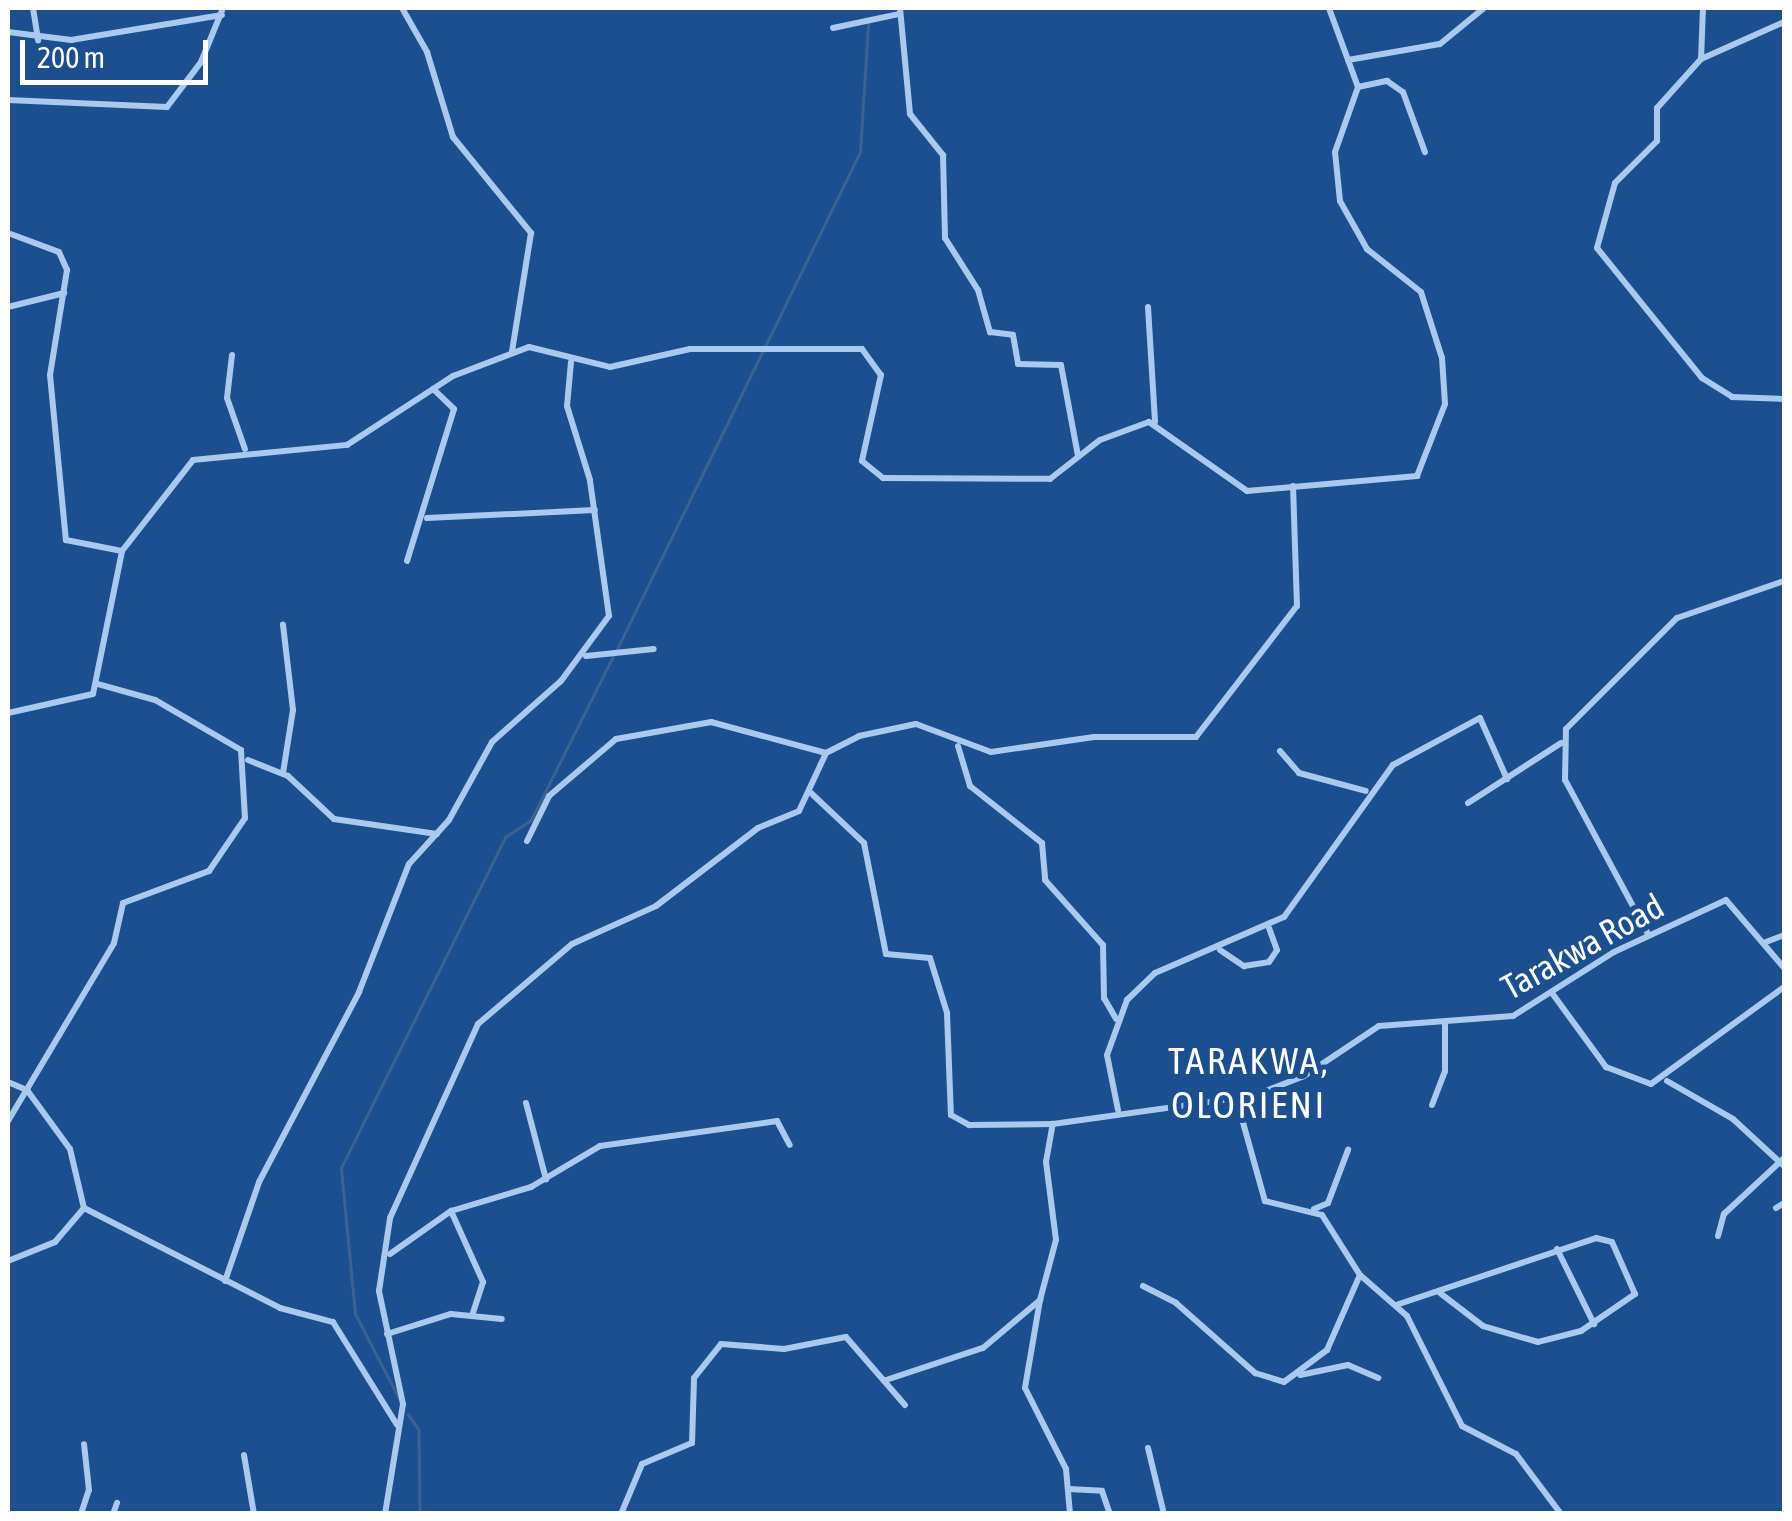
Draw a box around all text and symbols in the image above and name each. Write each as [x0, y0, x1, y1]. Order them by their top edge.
scale bar [25, 20, 212, 82]
text: 200 m [37, 40, 105, 74]
street label: Tarakwa Road [1494, 884, 1670, 1008]
district label: TARAKWA, OLORIENI [1168, 1038, 1330, 1128]

